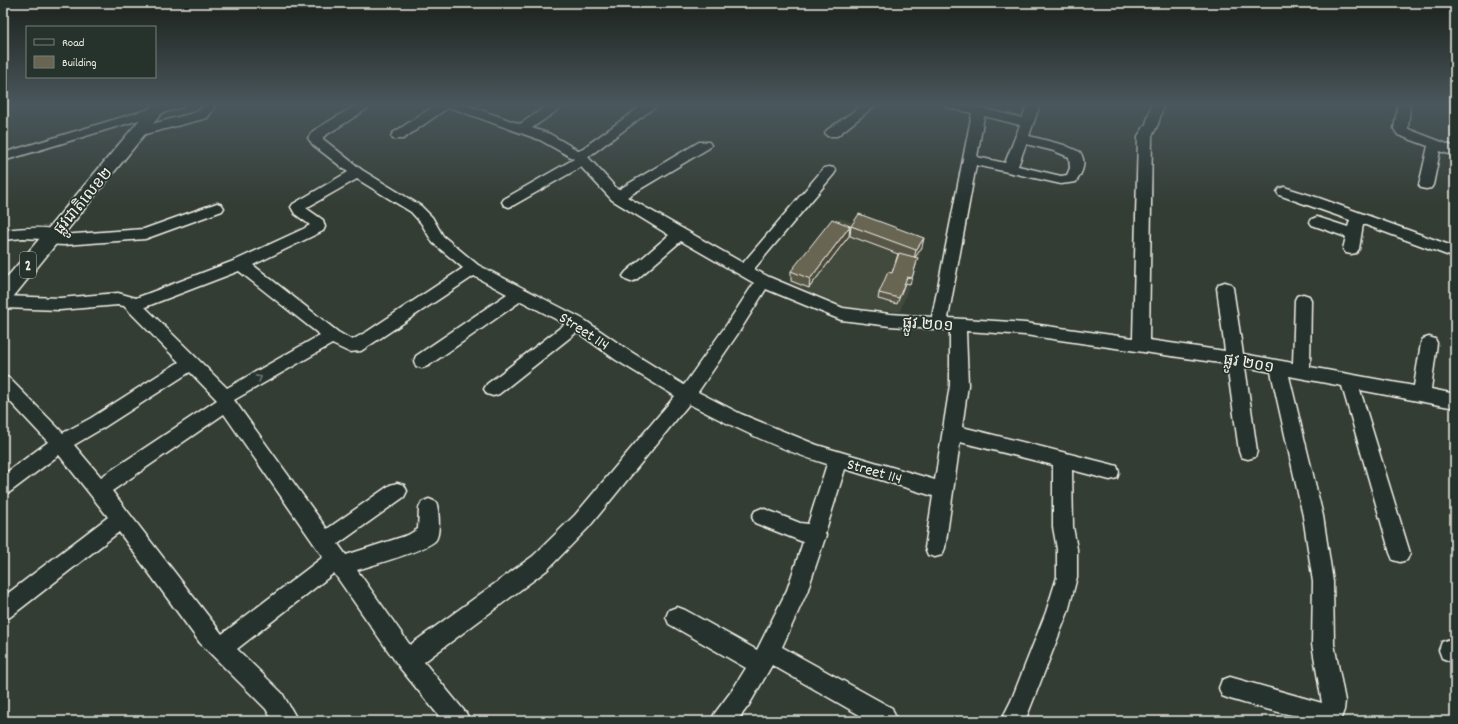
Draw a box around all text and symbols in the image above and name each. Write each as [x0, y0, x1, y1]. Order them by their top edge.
legend [26, 26, 156, 78]
text: Road [62, 35, 84, 52]
text: Building [62, 55, 97, 72]
street label: ផ្លូវជាតិលេខ២ [49, 163, 120, 241]
road number: 2 [20, 252, 36, 278]
street label: Street 114 [554, 307, 613, 357]
street label: ផ្លូវ ២០១ [901, 312, 954, 339]
street label: ផ្លូវ ២០១ [1221, 349, 1276, 381]
one-way arrow [254, 375, 262, 382]
street label: Street 114 [844, 454, 904, 491]

